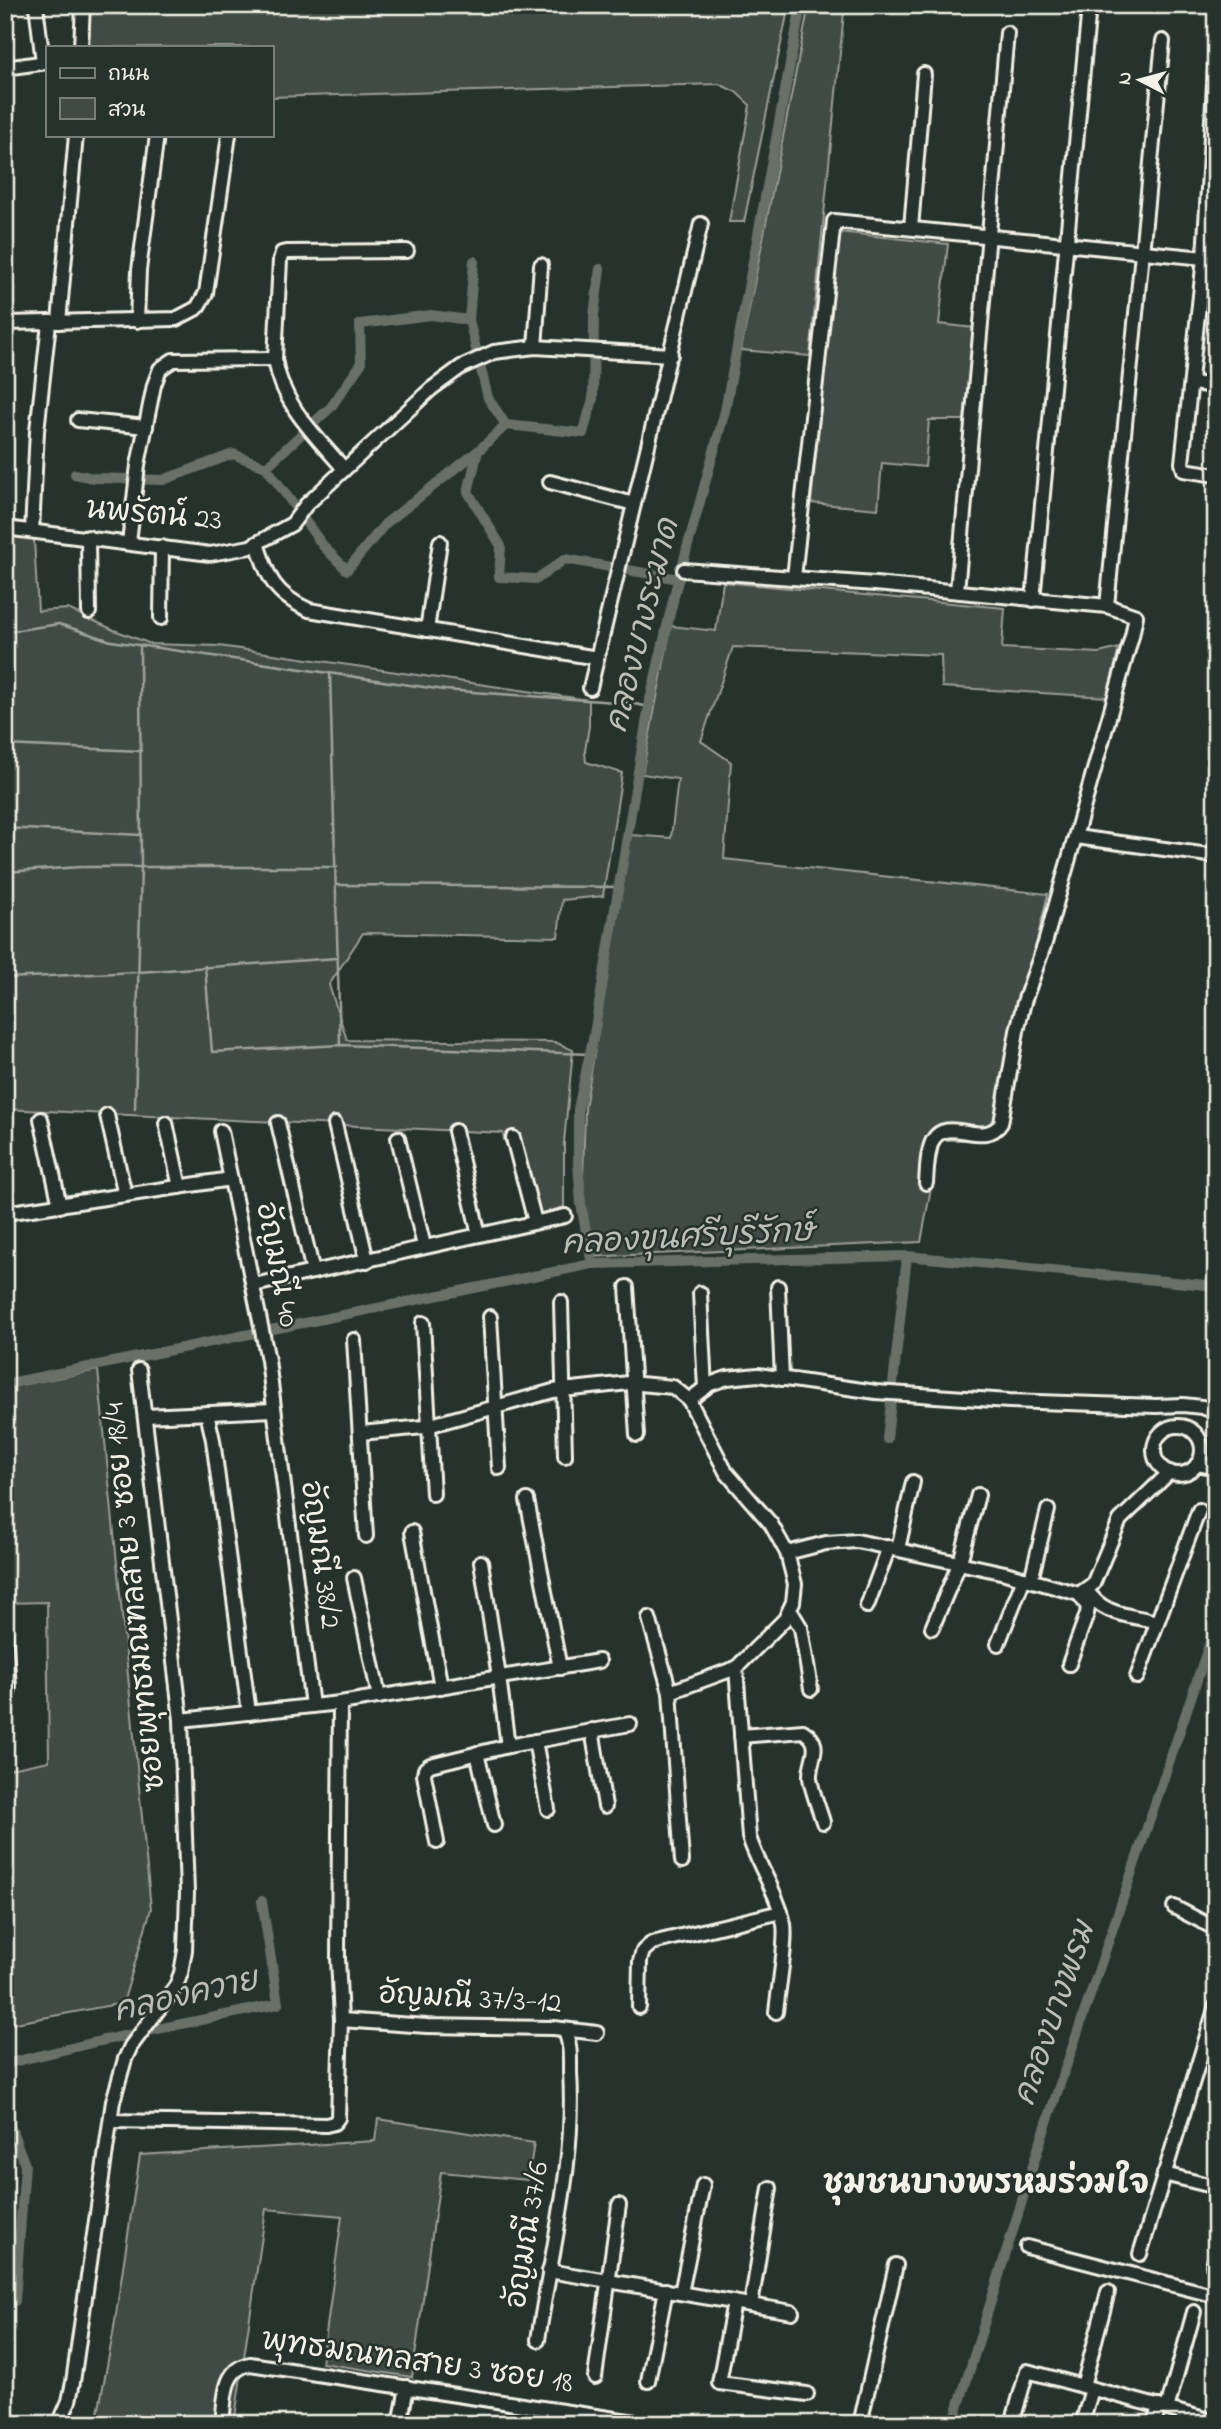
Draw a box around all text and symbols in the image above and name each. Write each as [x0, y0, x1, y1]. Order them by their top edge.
legend [46, 46, 273, 136]
north arrow [1106, 46, 1176, 116]
text: ถนน [108, 60, 149, 90]
text: N [1111, 71, 1140, 86]
text: สวน [108, 96, 145, 126]
street label: นพรัตน์ 23 [84, 487, 224, 544]
water label: คลองบางระมาด [595, 513, 693, 738]
street label: อัญมณี 40 [242, 1199, 310, 1331]
water label: คลองขุนศรีบุรีรักษ์ [561, 1208, 821, 1269]
street label: ซอยพุทธมณฑลสาย 3 ซอย 18/4 [94, 1400, 178, 1794]
street label: อัญมณี 38/2 [287, 1478, 351, 1632]
water label: คลองบางพรม [1003, 1913, 1110, 2112]
water label: คลองควาย [109, 1957, 265, 2036]
street label: อัญมณี 37/3-12 [377, 1973, 563, 2027]
street label: อัญมณี 37/6 [496, 2158, 562, 2312]
district label: ชุมชนบางพรหมร่วมใจ [823, 2160, 1149, 2209]
street label: พุทธมณฑลสาย 3 ซอย 18 [258, 2319, 576, 2407]

